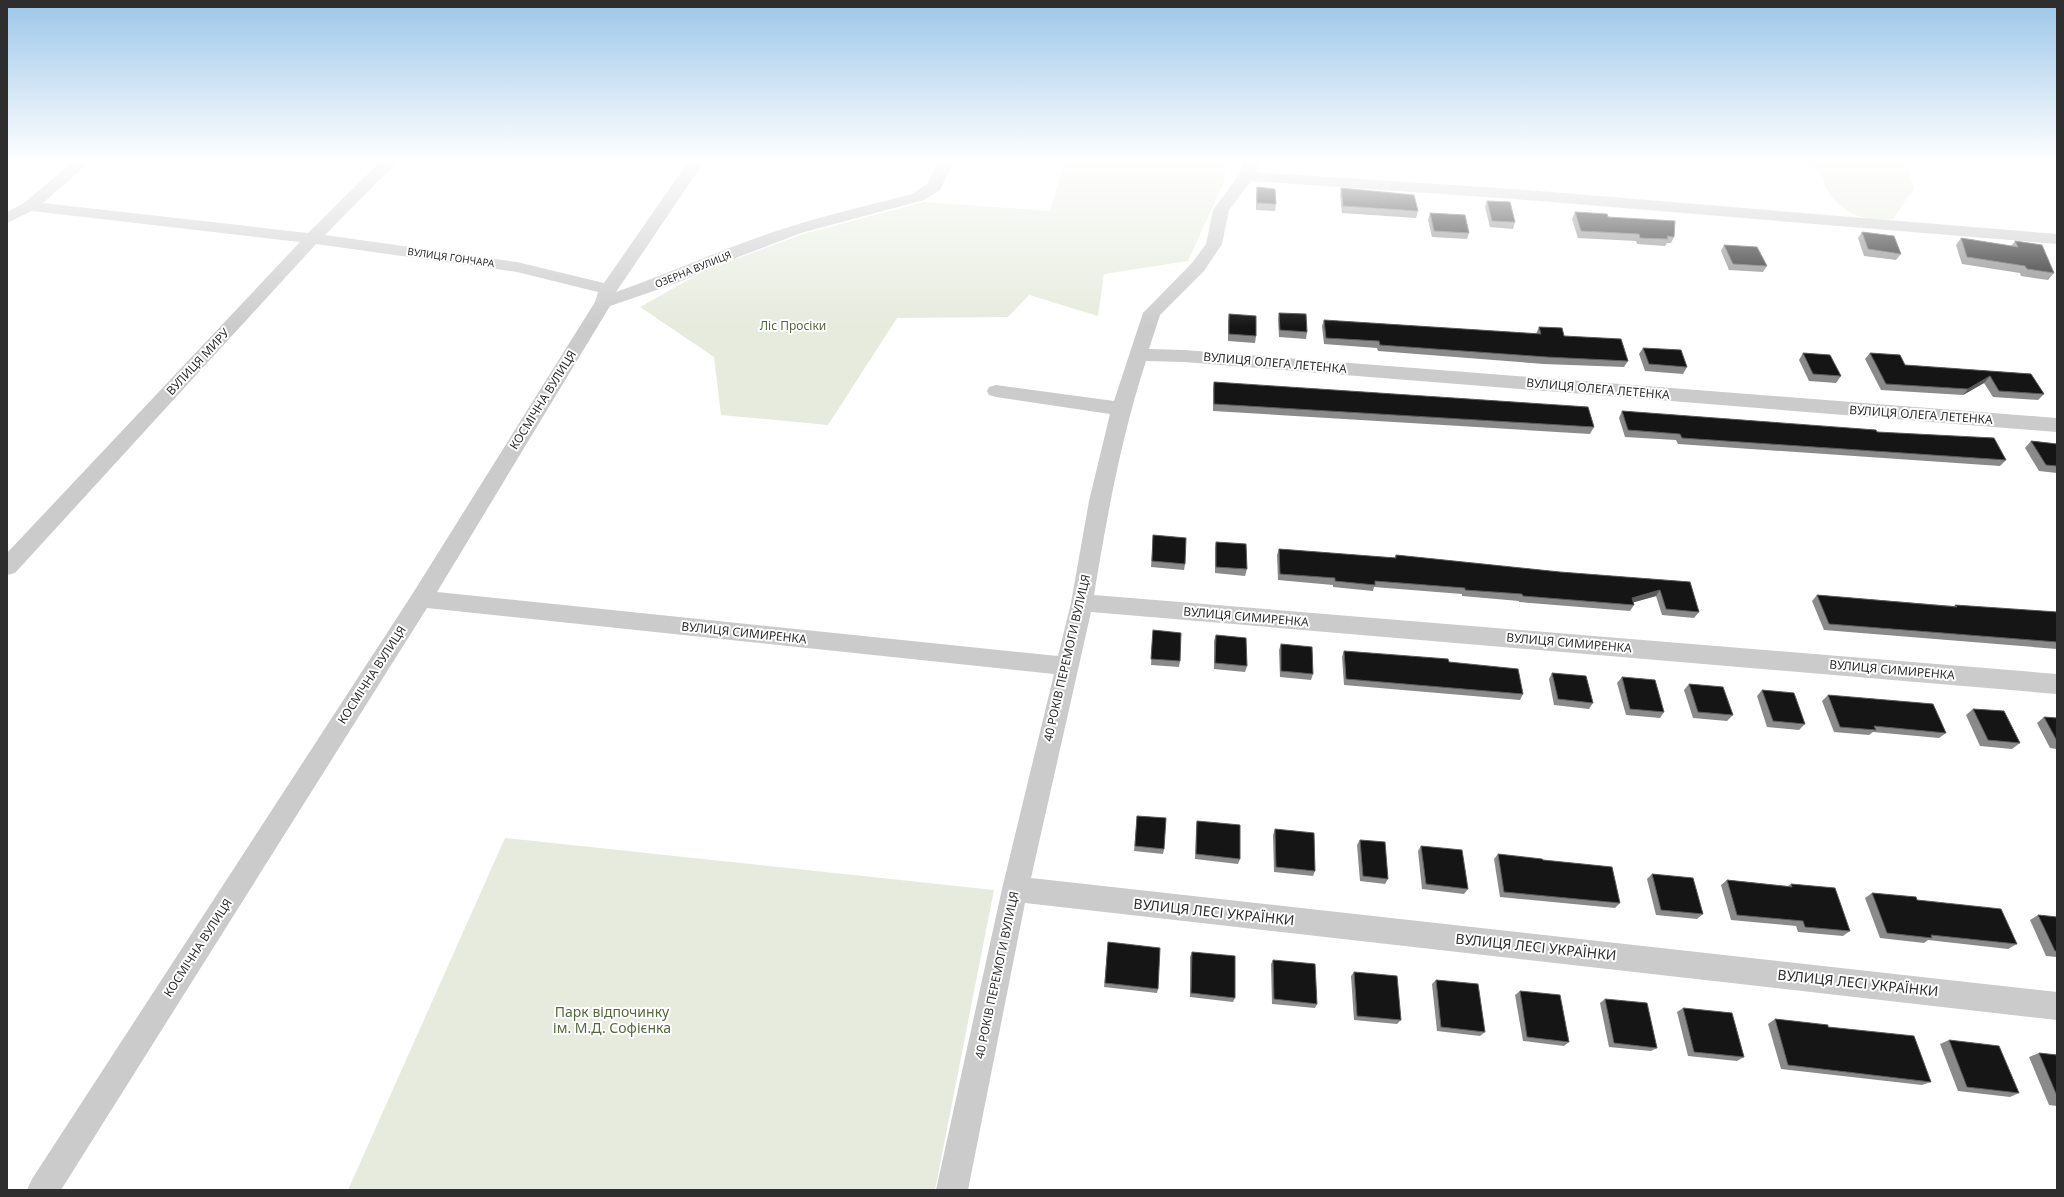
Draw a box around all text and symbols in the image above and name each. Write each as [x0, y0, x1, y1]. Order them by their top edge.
street label: ВУЛИЦЯ ГОНЧАРА [407, 244, 496, 270]
street label: ОЗЕРНА ВУЛИЦЯ [653, 247, 733, 291]
park label: Ліс Просіки [760, 317, 826, 334]
street label: ВУЛИЦЯ МИРУ [162, 324, 233, 399]
street label: КОСМІЧНА ВУЛИЦЯ [505, 347, 580, 453]
street label: ВУЛИЦЯ ОЛЕГА ЛЕТЕНКА [1203, 348, 1348, 377]
street label: ВУЛИЦЯ ОЛЕГА ЛЕТЕНКА [1526, 374, 1671, 403]
street label: ВУЛИЦЯ ОЛЕГА ЛЕТЕНКА [1849, 401, 1994, 428]
street label: 40 РОКІВ ПЕРЕМОГИ ВУЛИЦЯ [1039, 573, 1094, 743]
street label: ВУЛИЦЯ СИМИРЕНКА [1183, 603, 1310, 630]
street label: ВУЛИЦЯ СИМИРЕНКА [681, 617, 808, 648]
street label: КОСМІЧНА ВУЛИЦЯ [333, 622, 410, 727]
street label: ВУЛИЦЯ СИМИРЕНКА [1506, 629, 1633, 656]
street label: ВУЛИЦЯ СИМИРЕНКА [1829, 656, 1956, 683]
street label: 40 РОКІВ ПЕРЕМОГИ ВУЛИЦЯ [970, 890, 1023, 1060]
street label: ВУЛИЦЯ ЛЕСІ УКРАЇНКИ [1133, 894, 1295, 929]
street label: КОСМІЧНА ВУЛИЦЯ [159, 895, 236, 1000]
street label: ВУЛИЦЯ ЛЕСІ УКРАЇНКИ [1455, 929, 1617, 964]
street label: ВУЛИЦЯ ЛЕСІ УКРАЇНКИ [1777, 965, 1939, 1000]
park label: Парк відпочинку ім. М.Д. Софієнка [553, 1002, 671, 1037]

